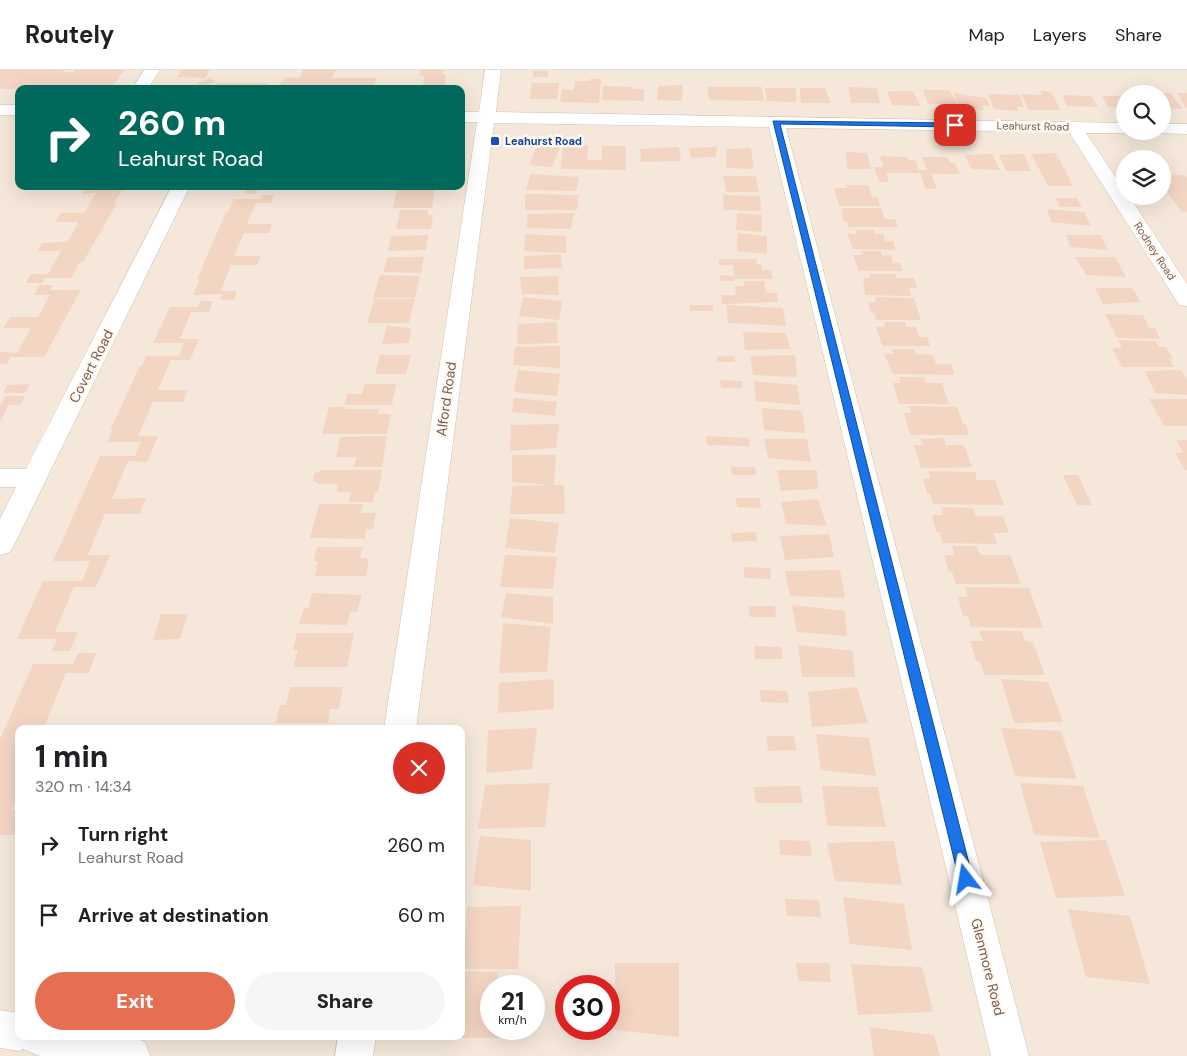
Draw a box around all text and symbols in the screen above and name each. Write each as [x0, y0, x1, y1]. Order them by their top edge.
text: Routely [25, 19, 114, 50]
text: Map [969, 23, 1005, 47]
text: Layers [1033, 23, 1087, 47]
text: Share [1115, 23, 1162, 47]
map controls [1116, 85, 1171, 205]
button: search [1116, 85, 1171, 140]
text: 260 m [118, 100, 226, 146]
pin [934, 104, 976, 146]
icon: right [35, 105, 100, 170]
icon: arrive [941, 111, 969, 139]
street label: Leahurst Road [997, 118, 1070, 134]
place label: Leahurst Road [505, 134, 582, 148]
marker: Leahurst Road [489, 135, 501, 147]
text: Leahurst Road [118, 144, 263, 173]
button: layers [1116, 150, 1171, 205]
street label: Rodney Road [1131, 219, 1179, 283]
street label: Covert Road [65, 326, 117, 406]
street label: Alford Road [432, 361, 460, 437]
text: 1 min [35, 737, 108, 776]
button: close [393, 742, 445, 794]
text: 320 m · 14:34 [35, 776, 132, 797]
text: Turn right [78, 822, 168, 847]
icon: right [35, 831, 63, 859]
text: 260 m [387, 833, 445, 858]
text: Leahurst Road [78, 847, 184, 868]
position arrow [939, 852, 991, 904]
icon: arrive [35, 901, 63, 929]
text: Arrive at destination [78, 903, 269, 928]
text: 60 m [398, 903, 445, 928]
street label: Glenmore Road [967, 916, 1009, 1018]
button: Exit [35, 972, 235, 1030]
button: Share [245, 972, 445, 1030]
speed limit sign: 30 [555, 975, 620, 1040]
text: 21 [501, 985, 524, 1018]
text: km/h [498, 1012, 527, 1028]

